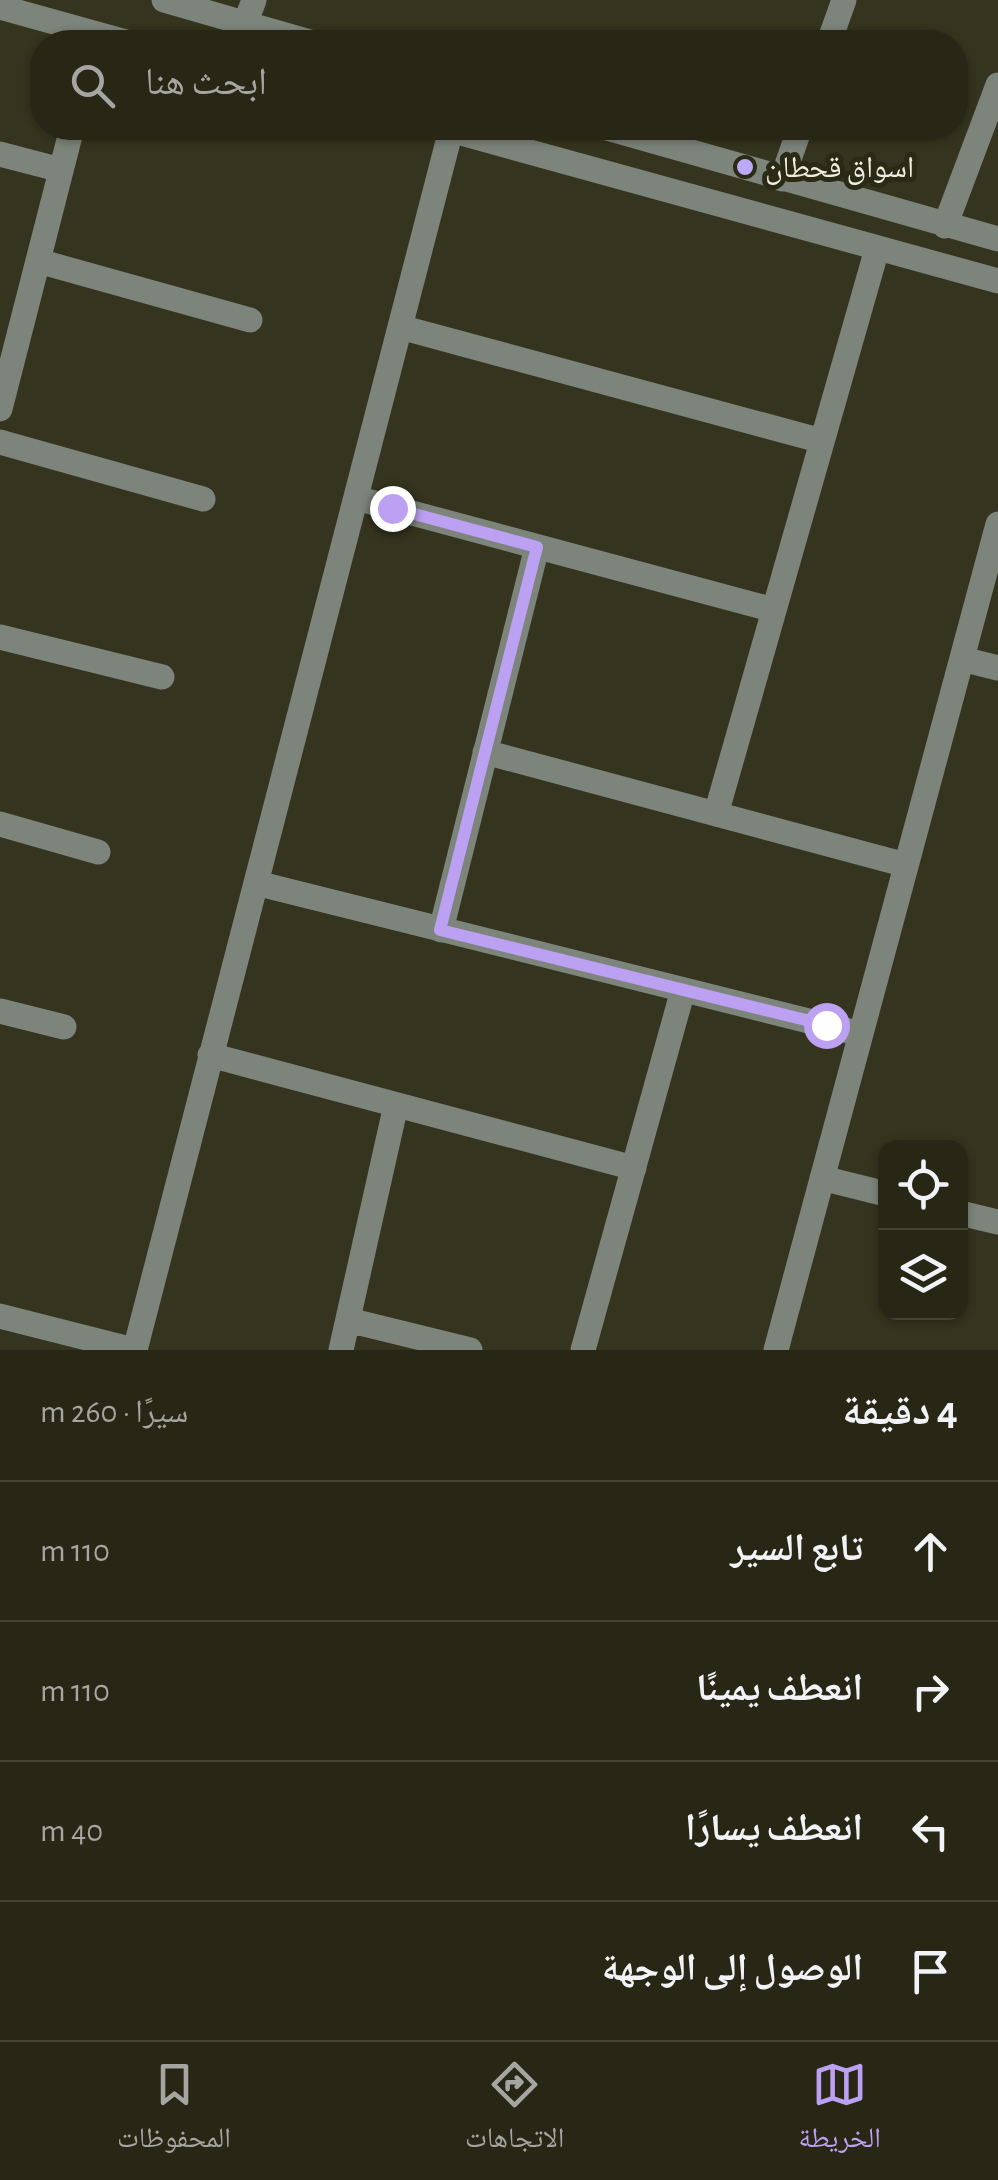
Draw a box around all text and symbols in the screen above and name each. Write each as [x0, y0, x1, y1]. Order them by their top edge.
search box [30, 30, 968, 140]
icon: search [65, 58, 120, 113]
text: ابحث هنا [145, 64, 267, 102]
place label: اسواق قحطان [765, 153, 914, 185]
marker: اسواق قحطان [734, 156, 756, 178]
route end [370, 486, 416, 532]
route start [804, 1003, 850, 1049]
map controls [878, 1140, 968, 1320]
button: locate [878, 1140, 968, 1230]
button: layers [878, 1230, 968, 1320]
text: 4 دقيقة [842, 1390, 958, 1432]
text: سيرًا · 260 m [40, 1396, 188, 1428]
icon: ahead [903, 1524, 958, 1579]
text: تابع السير [730, 1530, 863, 1568]
text: 110 m [40, 1535, 110, 1567]
icon: right [903, 1664, 958, 1719]
text: انعطف يمينًا [696, 1670, 863, 1708]
text: 110 m [40, 1675, 110, 1707]
icon: left [903, 1804, 958, 1859]
text: انعطف يسارًا [685, 1810, 863, 1848]
text: 40 m [40, 1815, 103, 1847]
icon: arrive [903, 1944, 958, 1999]
text: الوصول إلى الوجهة [602, 1950, 863, 1988]
tab: المحفوظات [117, 2057, 231, 2165]
tab: الاتجاهات [465, 2057, 564, 2165]
tab: الخريطة [799, 2057, 881, 2165]

